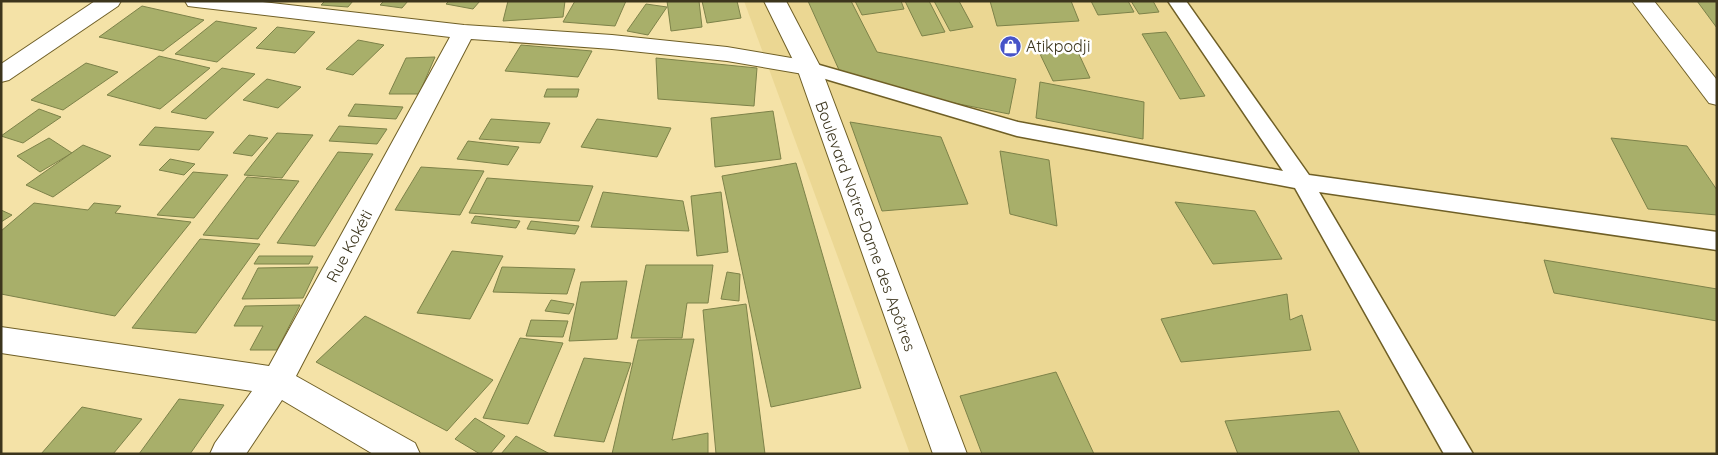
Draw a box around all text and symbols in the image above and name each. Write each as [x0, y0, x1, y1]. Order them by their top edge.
shop icon: Atikpodji [998, 34, 1022, 58]
place label: Atikpodji [1026, 36, 1090, 56]
street label: Boulevard Notre-Dame des Apôtres [811, 98, 921, 354]
street label: Rue Kokéti [322, 206, 376, 286]

